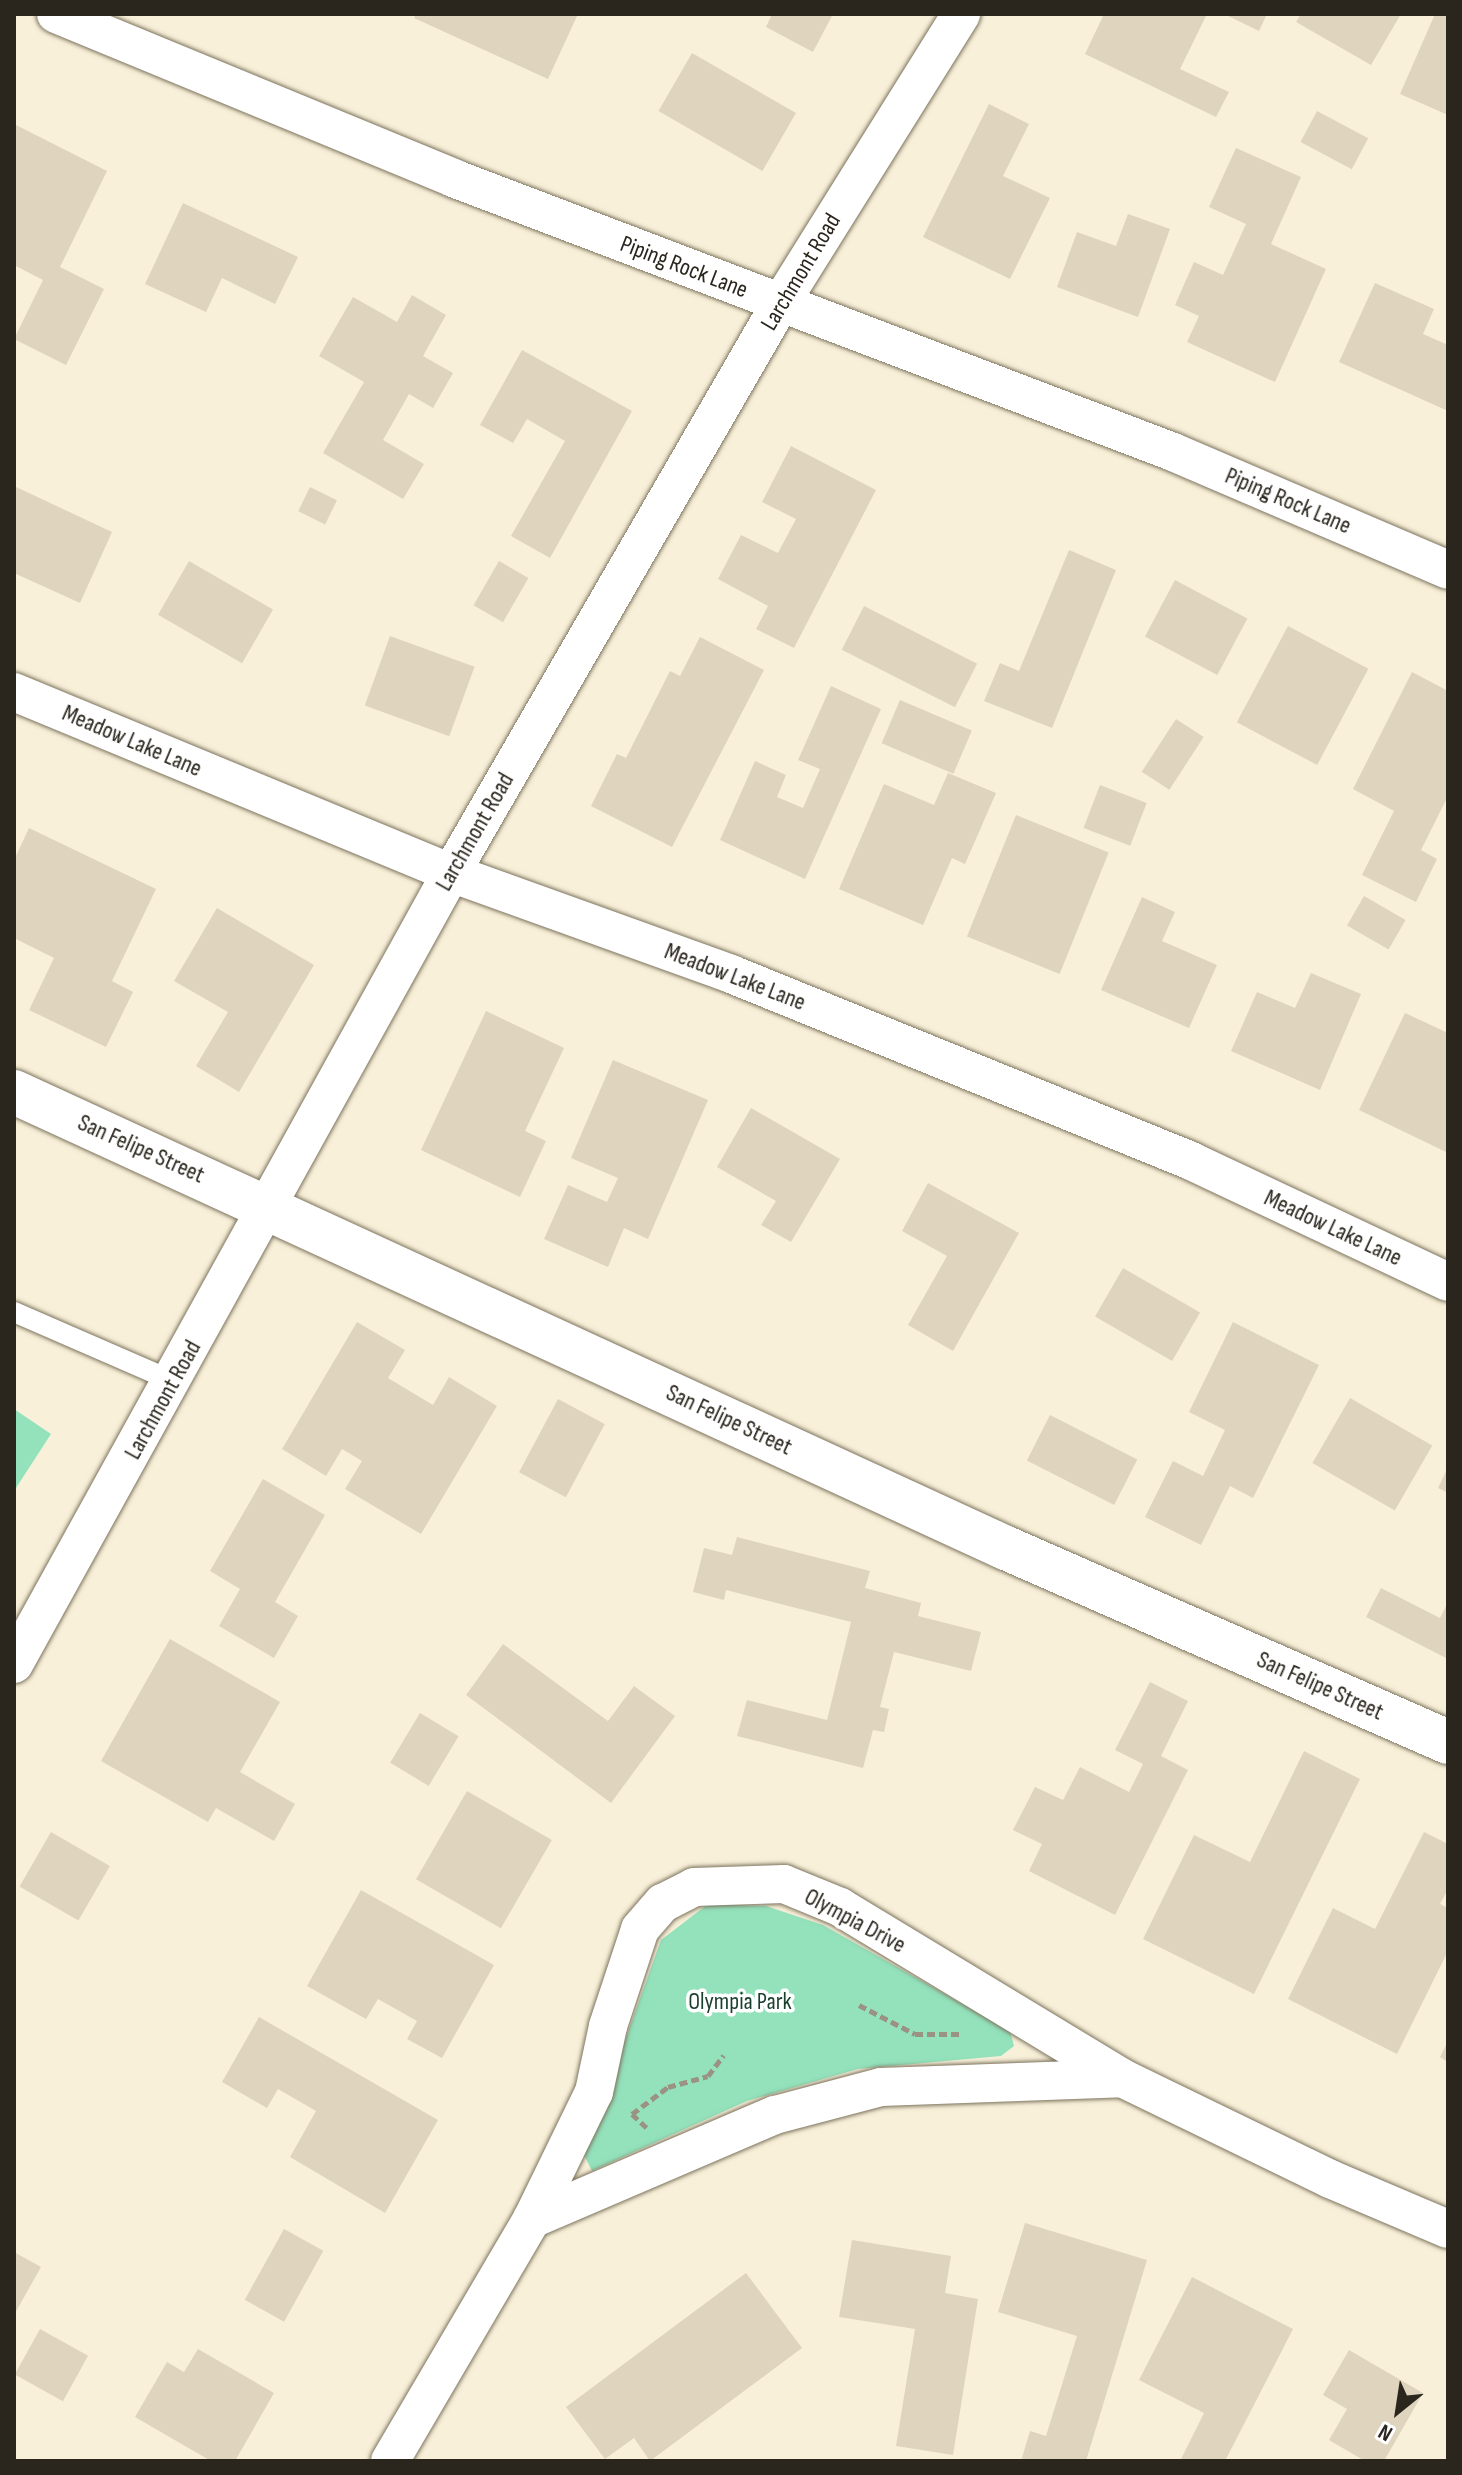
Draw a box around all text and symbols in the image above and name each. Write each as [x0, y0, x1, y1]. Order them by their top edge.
street label: Larchmont Road [755, 208, 847, 336]
street label: Piping Rock Lane [616, 230, 752, 304]
street label: Piping Rock Lane [1221, 462, 1355, 540]
street label: Meadow Lake Lane [58, 699, 206, 783]
street label: Larchmont Road [430, 768, 520, 896]
street label: Meadow Lake Lane [660, 937, 810, 1017]
street label: San Felipe Street [73, 1108, 209, 1190]
street label: Meadow Lake Lane [1260, 1184, 1406, 1272]
street label: Larchmont Road [119, 1336, 207, 1464]
street label: San Felipe Street [662, 1378, 796, 1462]
street label: San Felipe Street [1252, 1645, 1388, 1727]
street label: Olympia Drive [800, 1882, 910, 1960]
park label: Olympia Park [688, 1988, 792, 2016]
north arrow [1358, 2371, 1438, 2451]
text: N [1374, 2418, 1398, 2447]

